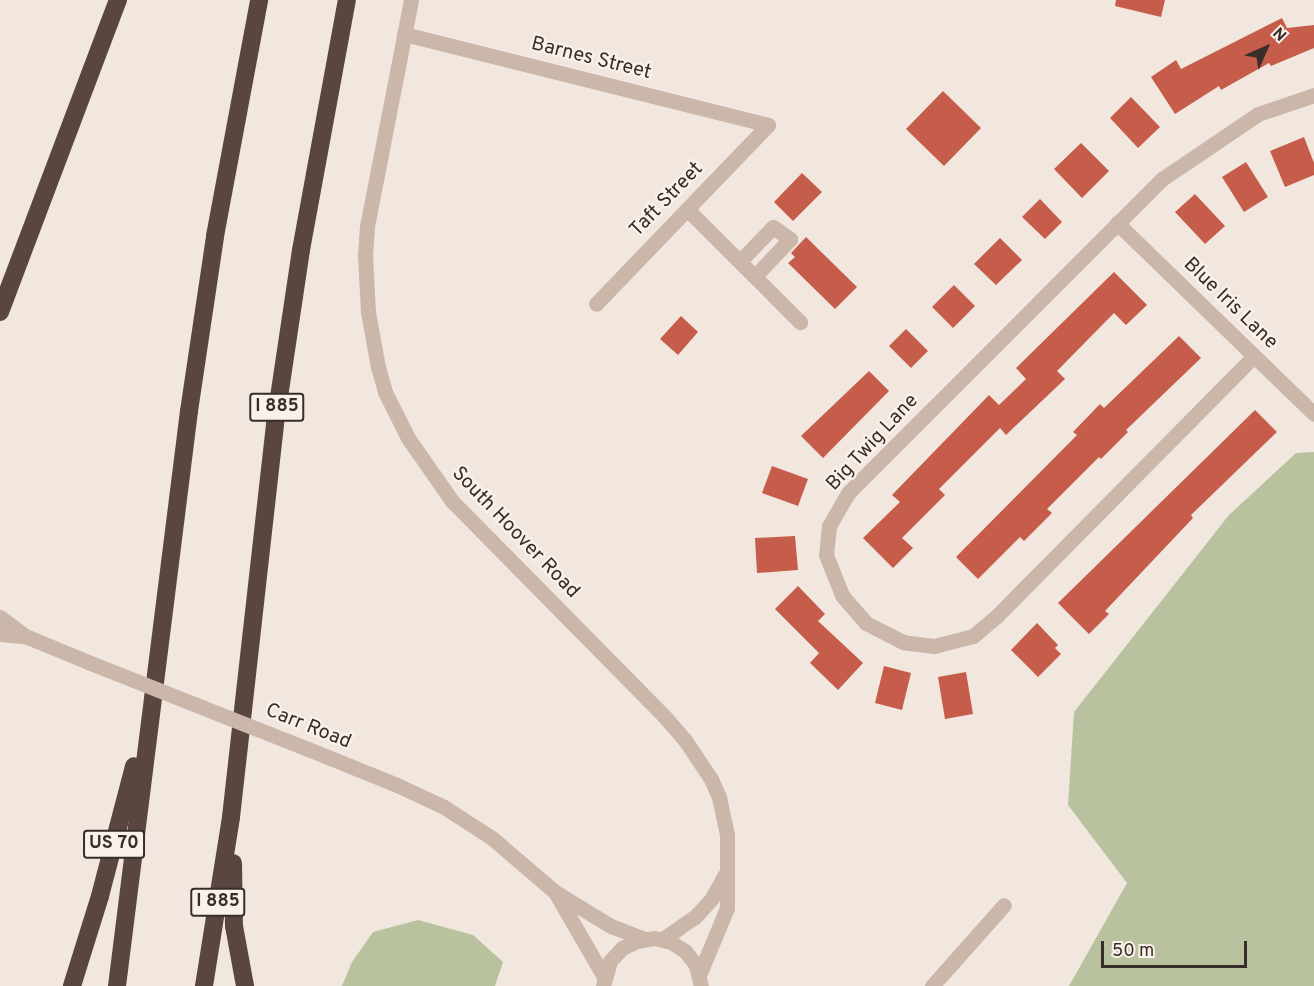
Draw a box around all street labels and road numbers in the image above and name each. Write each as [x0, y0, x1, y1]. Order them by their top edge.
street label: Barnes Street [528, 32, 654, 86]
street label: Taft Street [625, 157, 709, 243]
street label: Blue Iris Lane [1178, 253, 1282, 355]
street label: Big Twig Lane [822, 389, 924, 497]
road number: I 885 [248, 392, 306, 422]
street label: South Hoover Road [446, 462, 584, 604]
street label: Carr Road [262, 699, 354, 755]
road number: US 70 [82, 829, 146, 859]
road number: I 885 [190, 887, 246, 917]

